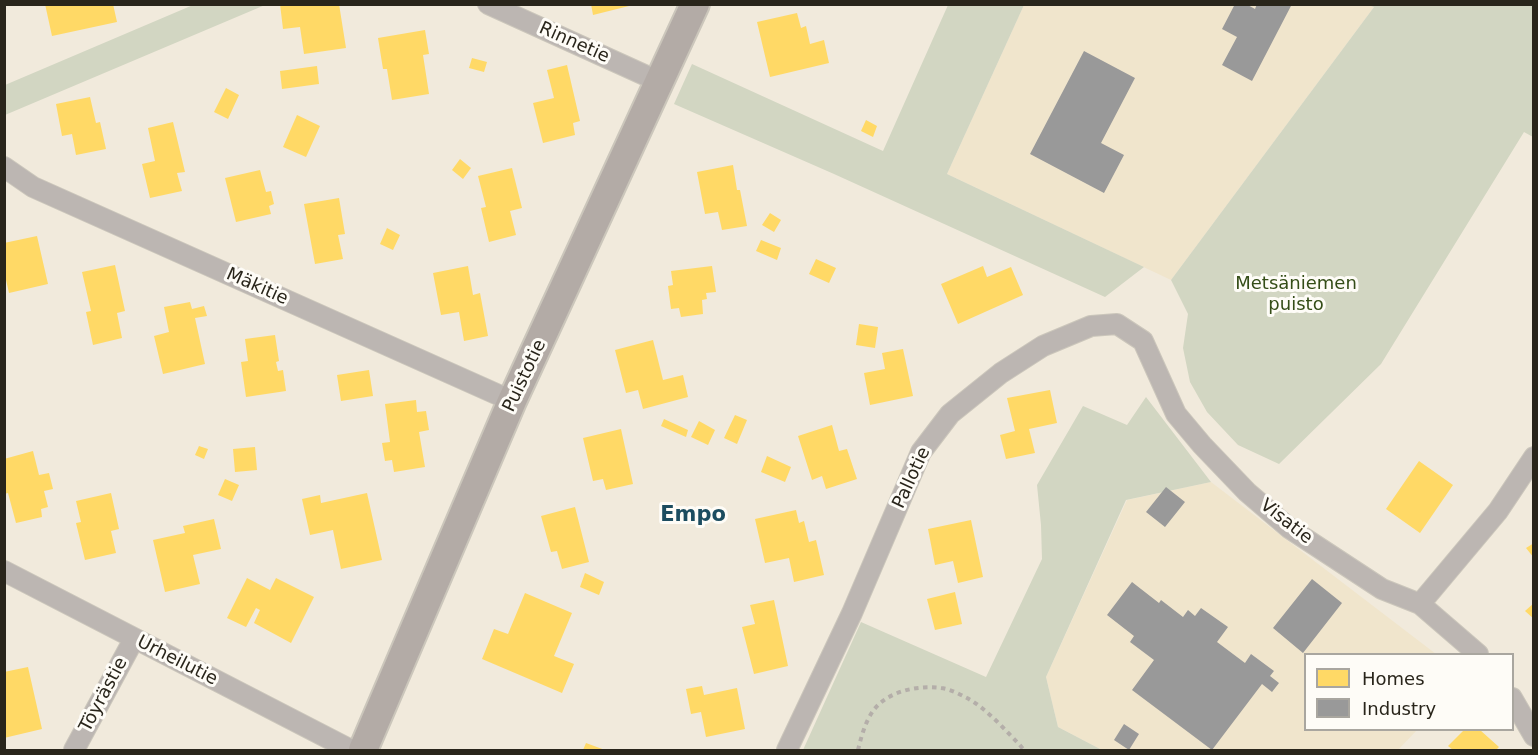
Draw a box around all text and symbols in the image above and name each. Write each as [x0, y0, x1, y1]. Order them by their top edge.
street label: Rinnetie [536, 18, 612, 68]
street label: Mäkitie [223, 264, 291, 310]
park label: Metsäniemen puisto [1235, 273, 1357, 316]
street label: Puistotie [499, 336, 551, 416]
street label: Pallotie [888, 444, 936, 512]
street label: Visatie [1256, 495, 1316, 549]
district label: Empo [660, 503, 726, 529]
street label: Urheilutie [133, 632, 221, 690]
legend [1304, 653, 1514, 731]
street label: Töyrästie [75, 654, 133, 736]
text: Homes [1362, 668, 1425, 689]
text: Industry [1362, 698, 1436, 719]

